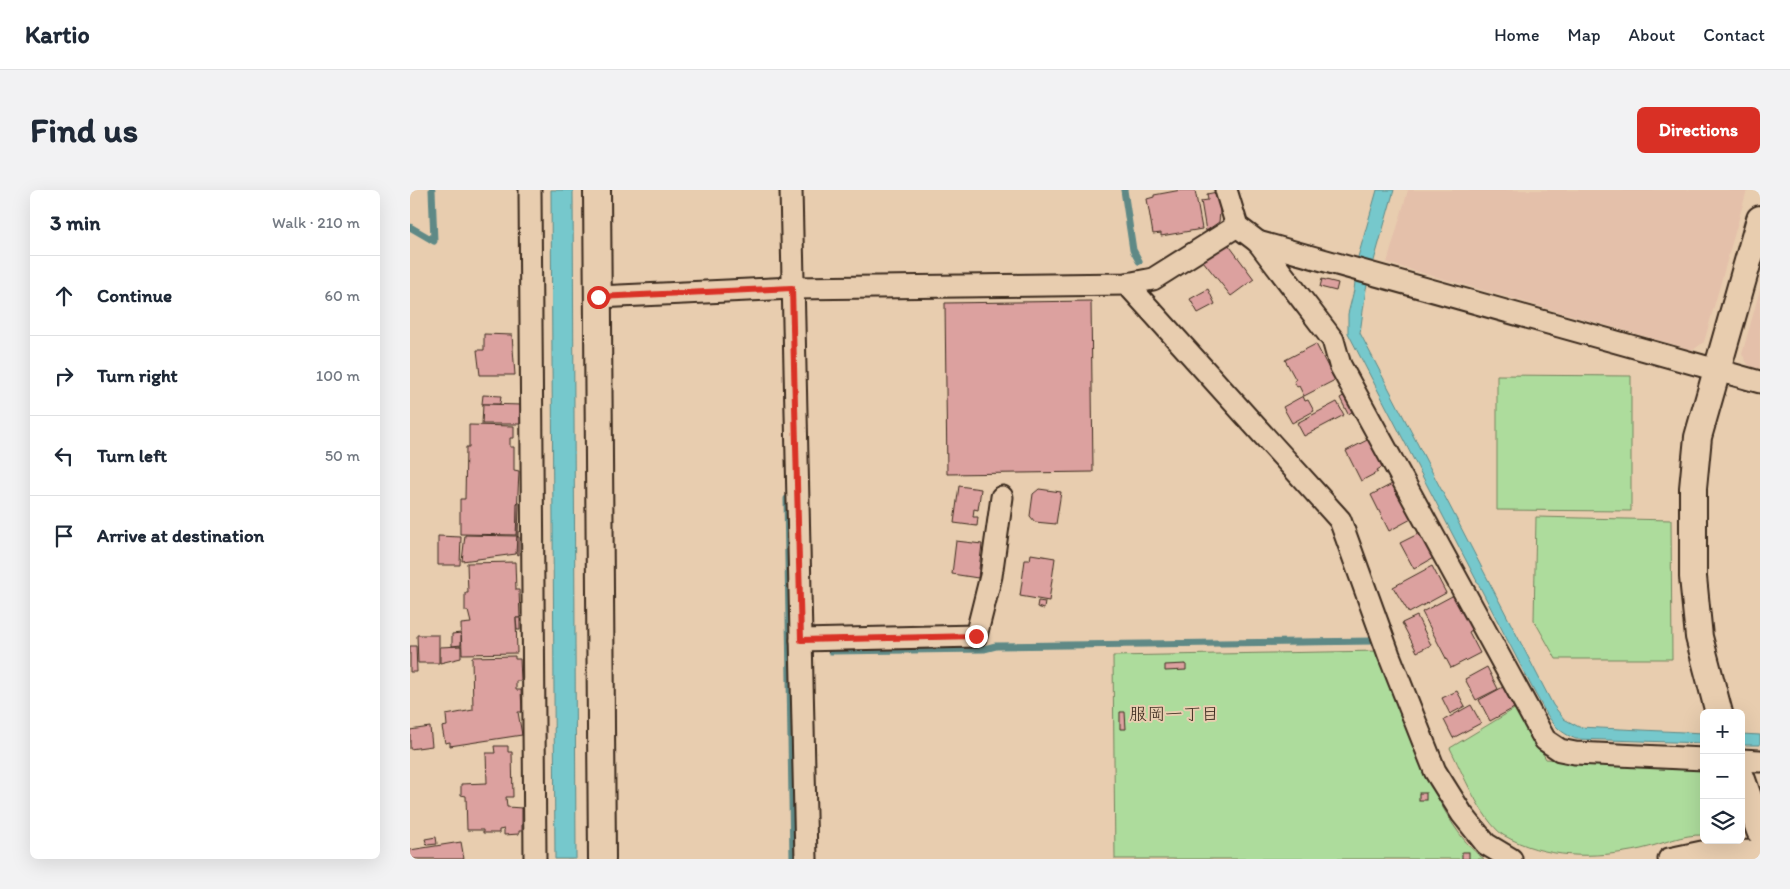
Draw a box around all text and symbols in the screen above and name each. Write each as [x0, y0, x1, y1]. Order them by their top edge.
text: Kartio [25, 20, 90, 49]
text: Home [1494, 24, 1540, 46]
text: Map [1568, 24, 1601, 46]
text: About [1629, 24, 1675, 46]
text: Contact [1703, 24, 1765, 46]
button: Directions [1637, 107, 1760, 153]
text: Find us [30, 109, 138, 151]
text: 3 min [50, 210, 100, 235]
text: Walk · 210 m [272, 213, 360, 232]
icon: ahead [50, 282, 78, 310]
text: Continue [97, 284, 172, 307]
text: 60 m [325, 286, 360, 305]
route start [587, 286, 610, 309]
icon: right [50, 362, 78, 390]
text: Turn right [97, 364, 178, 387]
text: 100 m [316, 366, 360, 385]
icon: left [50, 442, 78, 470]
text: Turn left [97, 444, 167, 467]
text: 50 m [325, 446, 360, 465]
icon: arrive [50, 522, 78, 550]
text: Arrive at destination [97, 524, 264, 547]
route end [965, 625, 988, 648]
district label: 服岡一丁目 [1129, 703, 1219, 725]
map controls [1700, 709, 1745, 844]
button: + [1700, 709, 1745, 754]
button: − [1700, 754, 1745, 799]
button: layers [1700, 799, 1745, 844]

